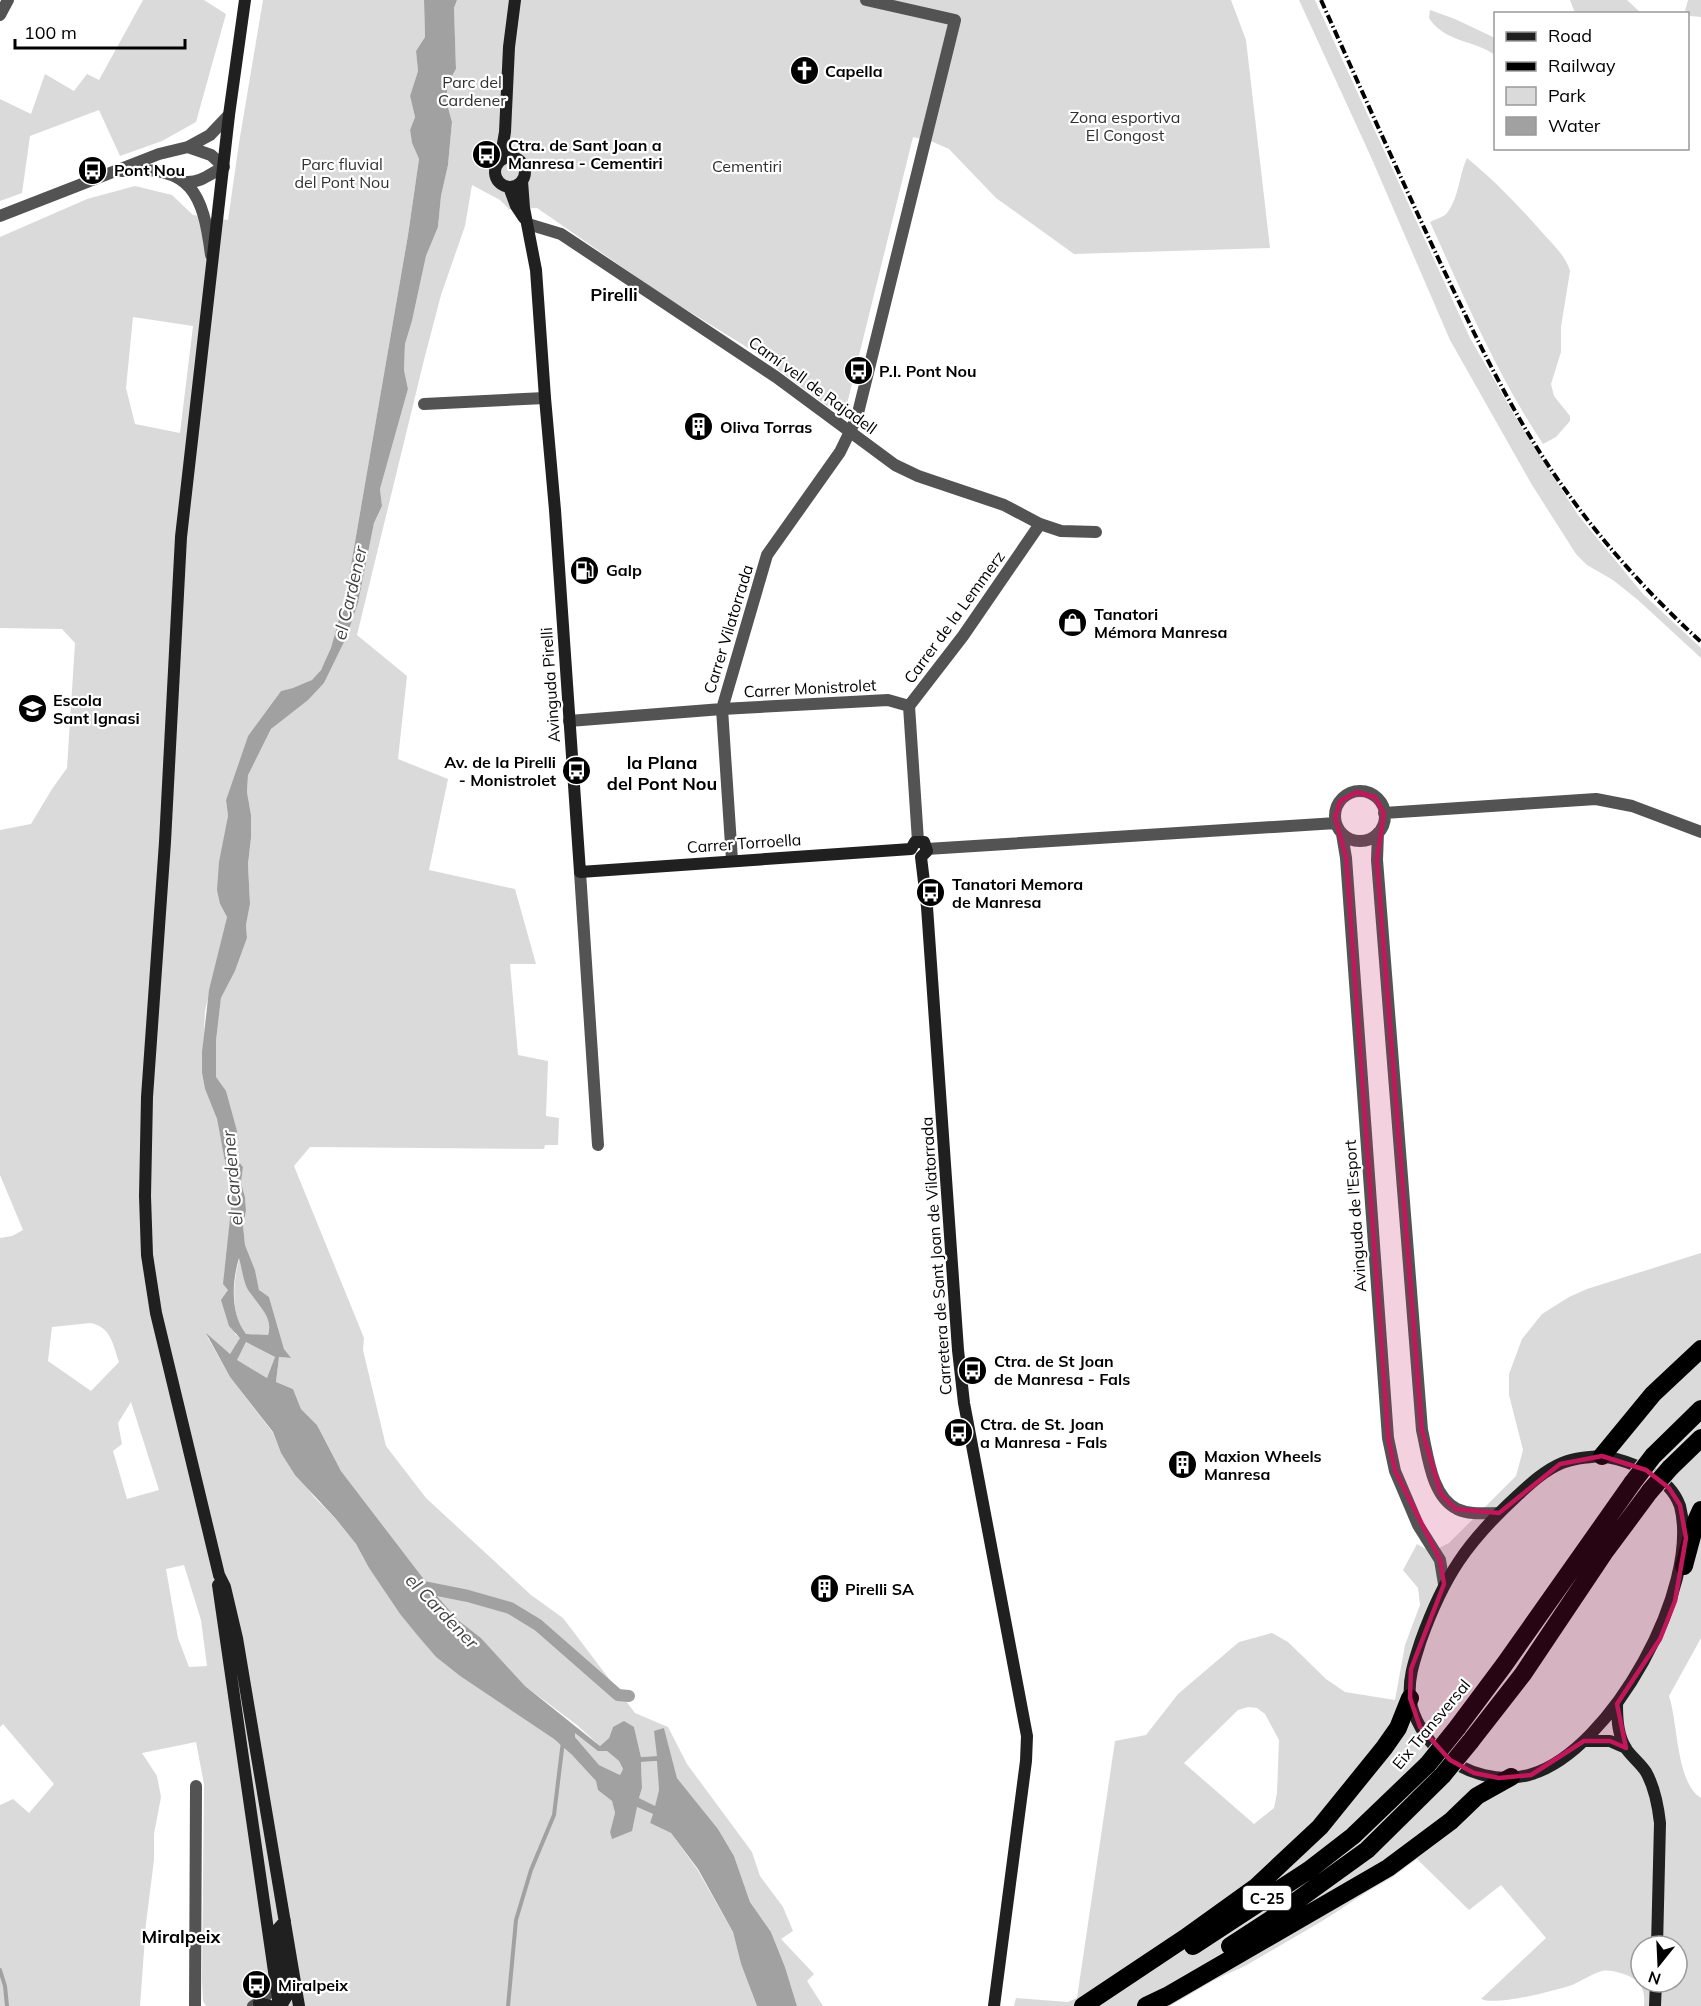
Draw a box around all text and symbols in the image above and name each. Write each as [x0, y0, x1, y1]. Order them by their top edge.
scale bar [15, 12, 184, 50]
legend [1494, 12, 1689, 150]
text: 100 m [24, 21, 77, 44]
text: Road [1548, 24, 1592, 47]
text: Railway [1548, 54, 1616, 77]
church icon: Capella [788, 55, 820, 87]
place label: Capella [825, 61, 883, 81]
park label: Parc del Cardener [438, 72, 506, 110]
text: Park [1548, 84, 1587, 107]
park label: Zona esportiva El Congost [1070, 107, 1180, 145]
text: Water [1548, 114, 1601, 137]
place label: Ctra. de Sant Joan a Manresa - Cementiri [508, 135, 663, 173]
bus stop icon: Ctra. de Sant Joan a Manresa - Cementiri [471, 138, 503, 170]
bus stop icon: Pont Nou [77, 154, 109, 186]
park label: Parc fluvial del Pont Nou [295, 154, 389, 192]
park label: Cementiri [712, 156, 782, 176]
place label: Pont Nou [114, 160, 185, 180]
district label: Pirelli [590, 283, 638, 306]
street label: Camí vell de Rajadell [745, 332, 881, 438]
bus stop icon: P.I. Pont Nou [842, 355, 874, 387]
place label: P.I. Pont Nou [879, 361, 977, 381]
building icon: Oliva Torras [683, 411, 715, 443]
place label: Oliva Torras [720, 417, 812, 437]
water label: el Cardener [328, 542, 372, 642]
street label: Carrer de la Lemmerz [899, 547, 1009, 687]
fuel station icon: Galp [569, 554, 601, 586]
place label: Galp [606, 560, 642, 580]
street label: Carrer Vilatorrada [699, 562, 757, 696]
place label: Tanatori Mémora Manresa [1094, 604, 1227, 642]
shop icon: Tanatori Mémora Manresa [1057, 607, 1089, 639]
street label: Avinguda Pirelli [536, 627, 564, 743]
street label: Carrer Monistrolet [743, 675, 877, 701]
place label: Escola Sant Ignasi [53, 690, 140, 728]
school or university icon: Escola Sant Ignasi [16, 693, 48, 725]
district label: la Plana del Pont Nou [607, 751, 717, 795]
place label: Av. de la Pirelli - Monistrolet [444, 752, 556, 790]
bus stop icon: Av. de la Pirelli - Monistrolet [561, 755, 593, 787]
street label: Carrer Torroella [686, 829, 802, 857]
place label: Tanatori Memora de Manresa [952, 874, 1083, 912]
bus stop icon: Tanatori Memora de Manresa [915, 877, 947, 909]
street label: Carretera de Sant Joan de Vilatorrada [916, 1116, 956, 1396]
water label: el Cardener [216, 1128, 248, 1227]
street label: Avinguda de l'Esport [1340, 1139, 1370, 1293]
place label: Ctra. de St Joan de Manresa - Fals [994, 1351, 1130, 1389]
bus stop icon: Ctra. de St Joan de Manresa - Fals [957, 1354, 989, 1386]
place label: Ctra. de St. Joan a Manresa - Fals [980, 1414, 1107, 1452]
bus stop icon: Ctra. de St. Joan a Manresa - Fals [943, 1417, 975, 1449]
place label: Maxion Wheels Manresa [1204, 1446, 1322, 1484]
building icon: Maxion Wheels Manresa [1167, 1449, 1199, 1481]
water label: el Cardener [401, 1569, 484, 1654]
building icon: Pirelli SA [808, 1573, 840, 1605]
place label: Pirelli SA [845, 1579, 914, 1599]
street label: Eix Transversal [1388, 1675, 1474, 1773]
road number: C-25 [1243, 1886, 1291, 1910]
district label: Miralpeix [142, 1925, 222, 1948]
north arrow [1629, 1934, 1689, 1994]
text: N [1646, 1967, 1663, 1990]
bus stop icon: Miralpeix [241, 1969, 273, 2001]
place label: Miralpeix [278, 1975, 348, 1995]

